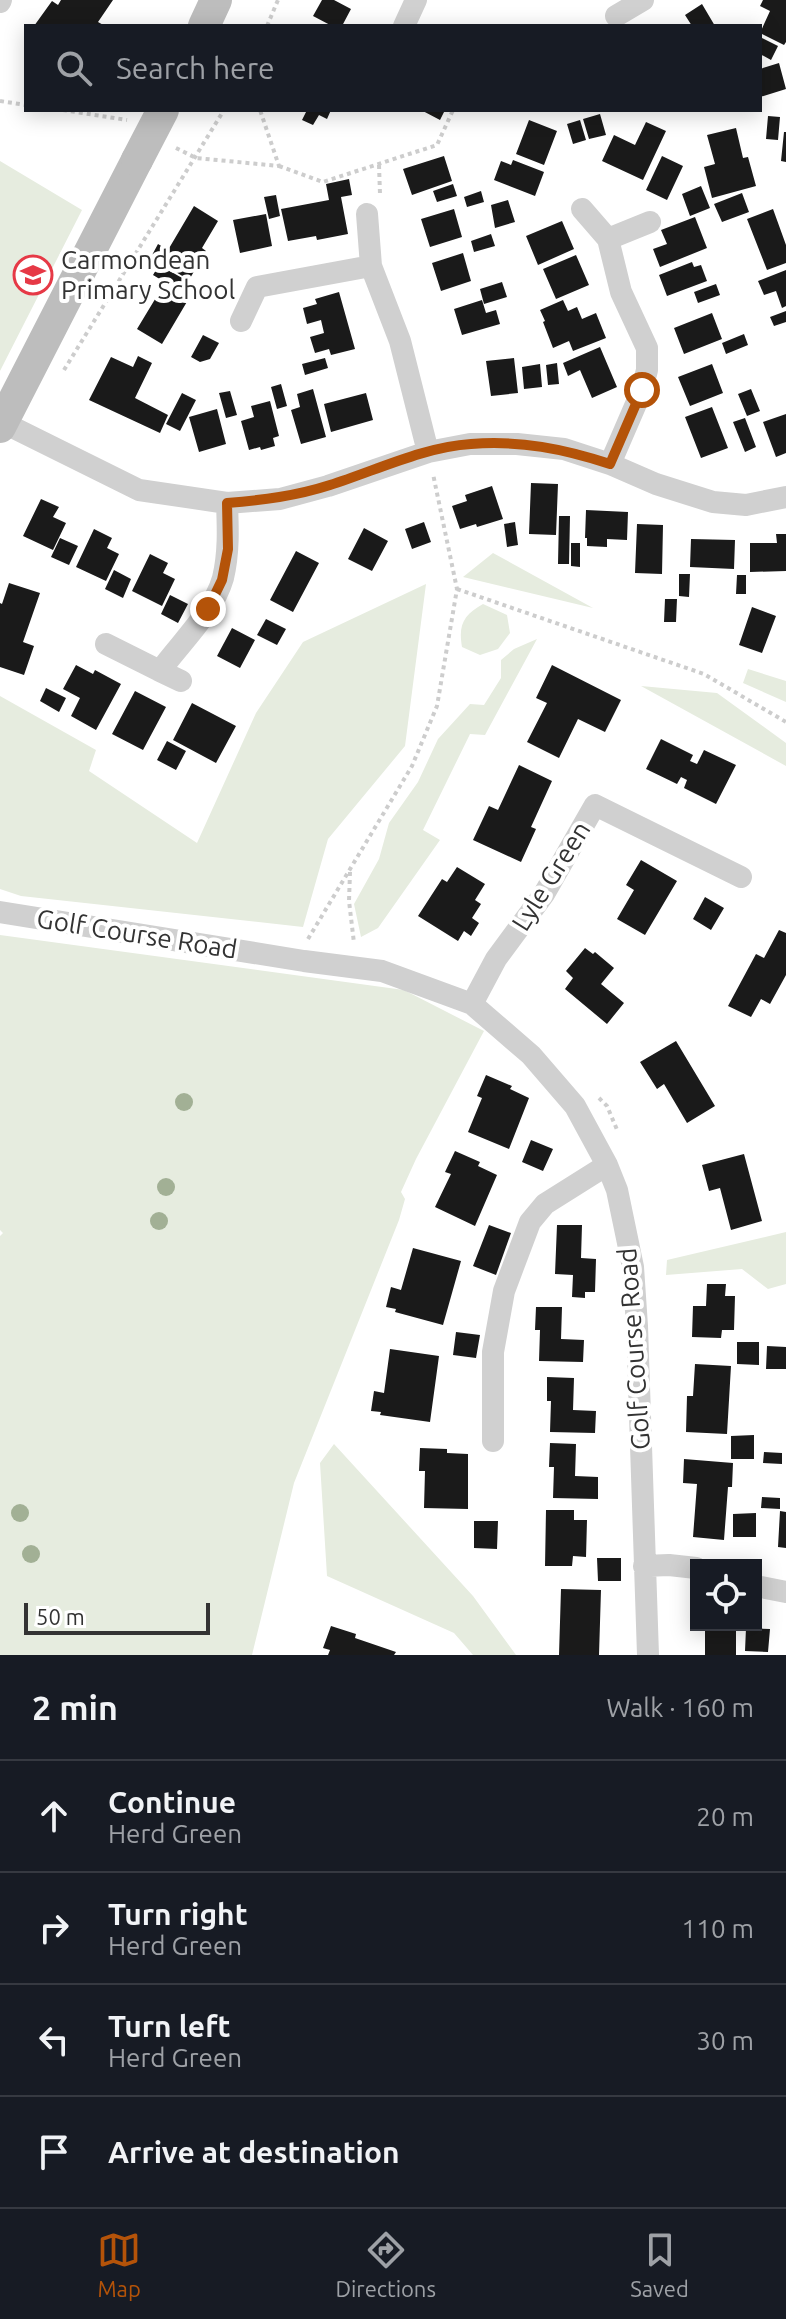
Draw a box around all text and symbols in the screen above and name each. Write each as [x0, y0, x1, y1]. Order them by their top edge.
search box [24, 24, 762, 112]
icon: search [52, 46, 96, 90]
text: Search here [116, 51, 275, 85]
place label: Carmondean Primary School [61, 245, 235, 304]
school or university icon: Carmondean Primary School [12, 254, 54, 296]
route start [624, 372, 660, 408]
route end [190, 591, 226, 627]
street label: Lyle Green [506, 816, 596, 936]
street label: Golf Course Road [35, 903, 239, 964]
street label: Golf Course Road [612, 1247, 655, 1451]
map controls [690, 1559, 762, 1631]
button: locate [690, 1559, 762, 1631]
scale bar [24, 1599, 210, 1635]
text: 50 m [36, 1604, 85, 1629]
text: 2 min [32, 1688, 118, 1726]
text: Walk · 160 m [606, 1693, 754, 1722]
text: Continue [108, 1785, 236, 1819]
icon: ahead [32, 1794, 76, 1838]
text: 20 m [696, 1802, 754, 1831]
text: Herd Green [108, 1819, 242, 1848]
text: Turn right [108, 1897, 248, 1931]
icon: right [32, 1906, 76, 1950]
text: 110 m [682, 1914, 754, 1943]
text: Herd Green [108, 1931, 242, 1960]
text: Turn left [108, 2009, 230, 2043]
icon: left [32, 2018, 76, 2062]
text: 30 m [696, 2026, 754, 2055]
text: Herd Green [108, 2043, 242, 2072]
icon: arrive [32, 2130, 76, 2174]
text: Arrive at destination [108, 2135, 400, 2169]
tab: Map [97, 2228, 141, 2301]
tab: Directions [335, 2228, 436, 2301]
tab: Saved [630, 2228, 689, 2301]

